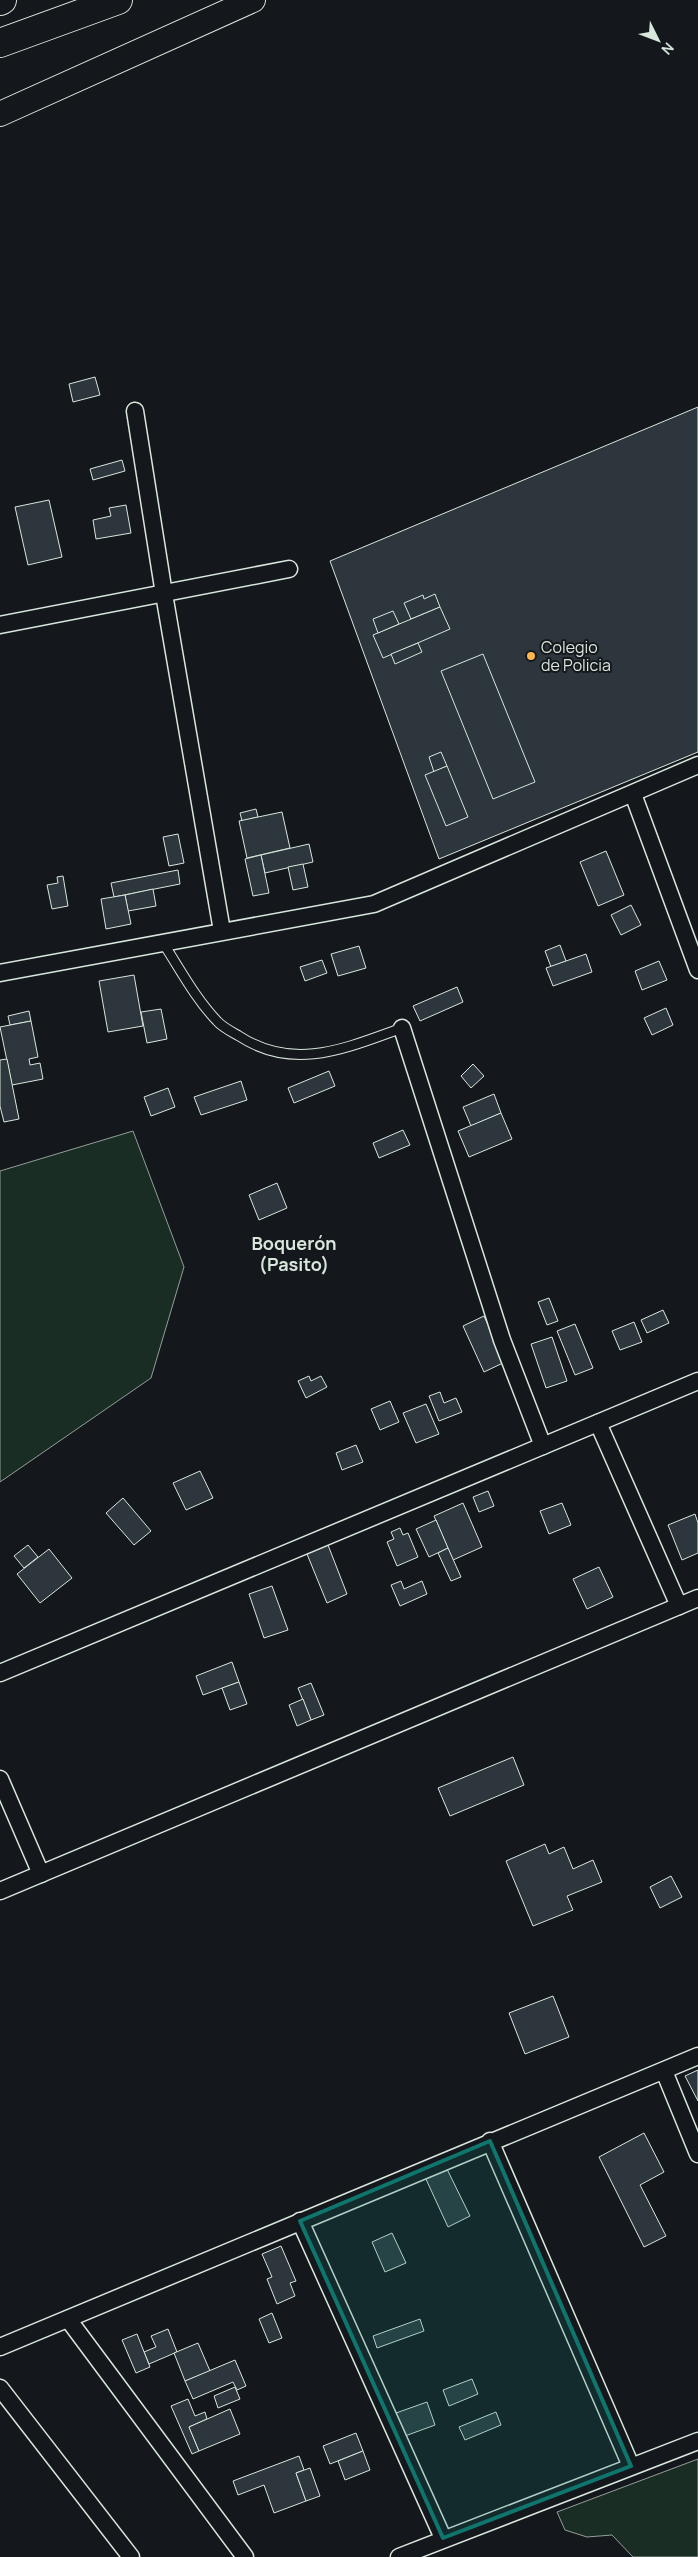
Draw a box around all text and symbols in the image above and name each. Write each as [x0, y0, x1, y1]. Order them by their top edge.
north arrow [633, 15, 683, 65]
text: N [658, 39, 678, 59]
place label: Colegio de Policia [541, 636, 611, 676]
marker: Colegio de Policia [525, 650, 537, 662]
district label: Boquerón (Pasito) [251, 1231, 337, 1276]

